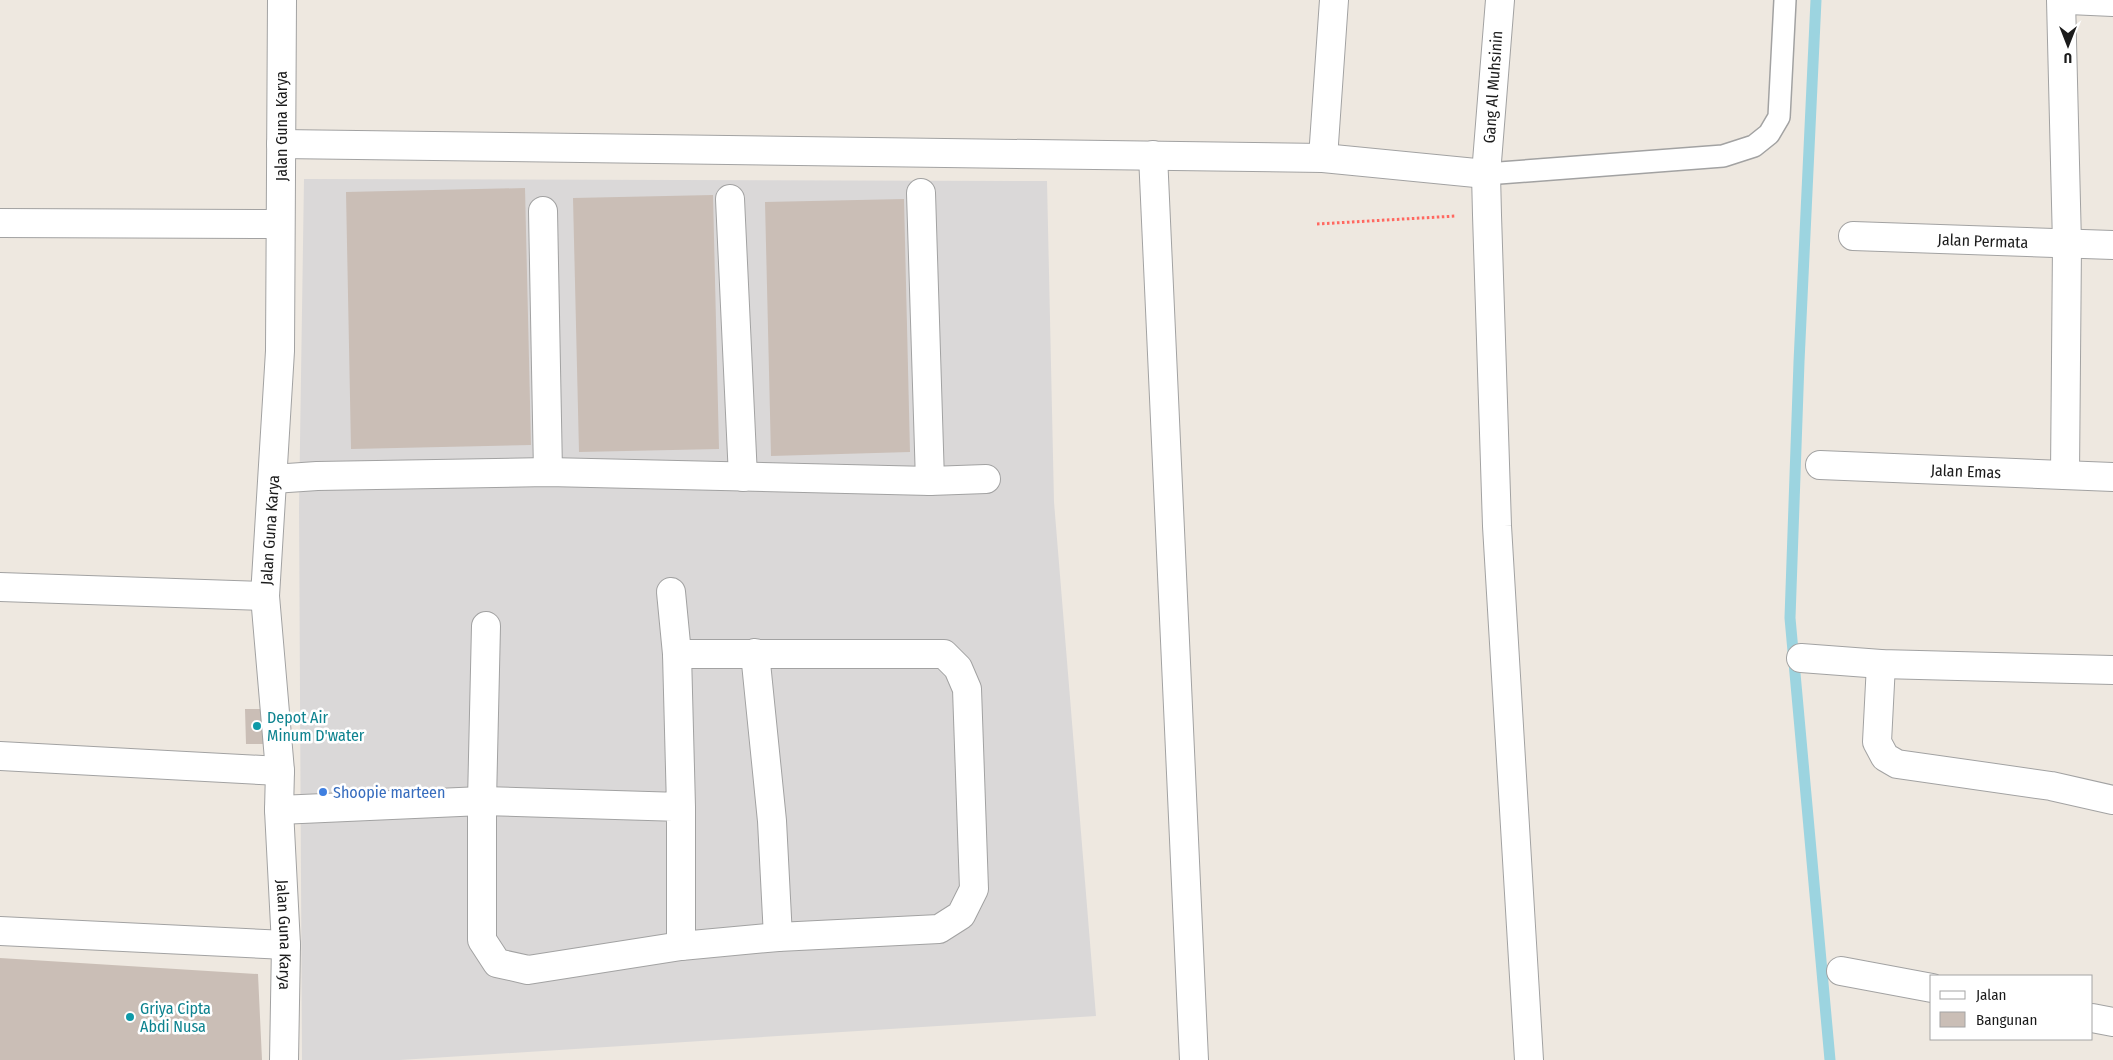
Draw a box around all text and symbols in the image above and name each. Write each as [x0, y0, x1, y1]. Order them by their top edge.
north arrow [2043, 20, 2093, 70]
street label: Gang Al Muhsinin [1480, 30, 1506, 144]
text: U [2064, 49, 2072, 66]
street label: Jalan Guna Karya [272, 71, 291, 181]
street label: Jalan Permata [1937, 229, 2029, 252]
street label: Jalan Emas [1930, 460, 2002, 482]
street label: Jalan Guna Karya [257, 474, 283, 586]
place label: Depot Air Minum D'water [267, 708, 365, 745]
marker: Depot Air Minum D'water [251, 720, 263, 732]
place label: Shoopie marteen [333, 783, 445, 802]
marker: Shoopie marteen [317, 786, 329, 798]
street label: Jalan Guna Karya [273, 879, 296, 990]
legend [1930, 975, 2093, 1040]
text: Jalan [1976, 986, 2006, 1004]
place label: Griya Cipta Abdi Nusa [140, 999, 211, 1036]
marker: Griya Cipta Abdi Nusa [124, 1011, 136, 1023]
text: Bangunan [1976, 1011, 2037, 1029]

